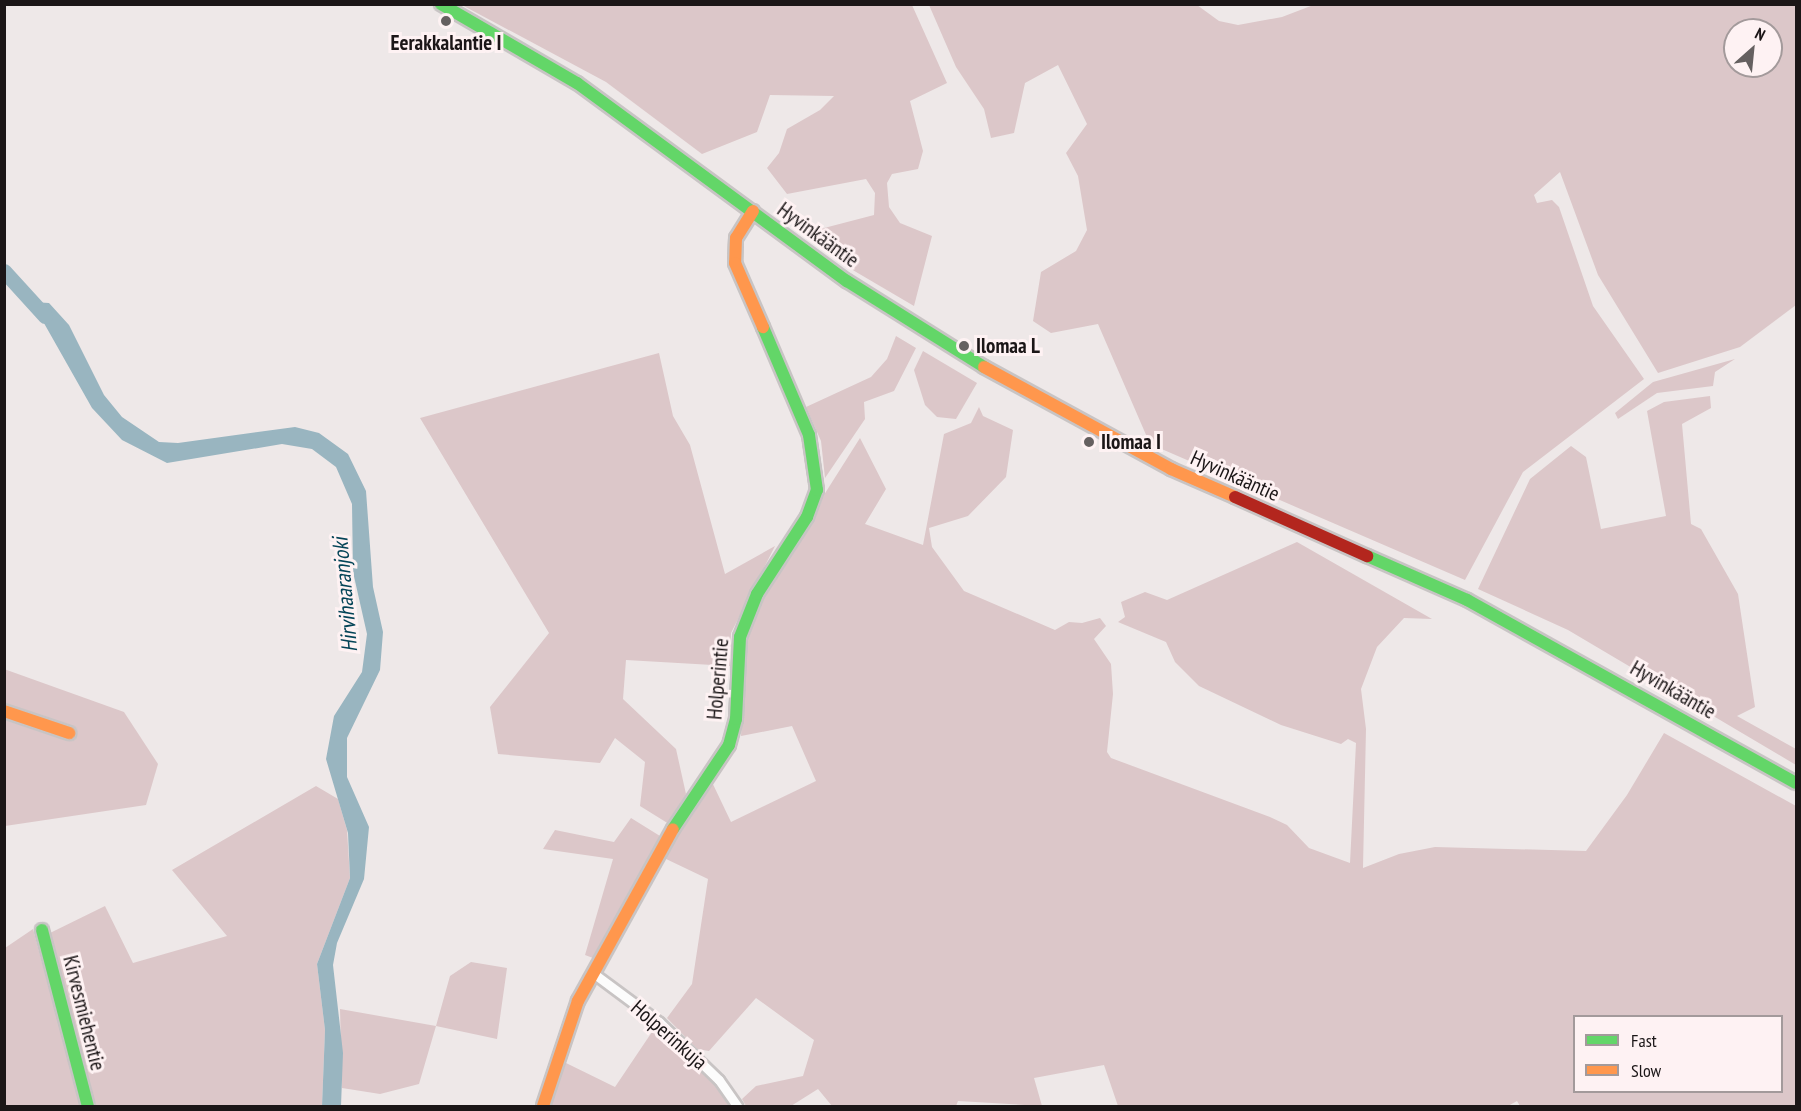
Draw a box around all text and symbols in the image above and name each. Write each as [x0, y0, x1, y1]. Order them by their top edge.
marker: Eerakkalantie I [439, 14, 453, 28]
north arrow [1723, 18, 1783, 78]
text: N [1752, 23, 1769, 45]
place label: Eerakkalantie I [390, 30, 502, 56]
street label: Hyvinkääntie [772, 197, 864, 273]
place label: Ilomaa L [976, 333, 1040, 359]
marker: Ilomaa L [957, 339, 971, 353]
place label: Ilomaa I [1101, 429, 1161, 455]
marker: Ilomaa I [1082, 435, 1096, 449]
street label: Hyvinkääntie [1187, 445, 1283, 507]
water label: Hirvihaaranjoki [327, 536, 363, 654]
street label: Holperintie [702, 637, 734, 721]
street label: Hyvinkääntie [1626, 655, 1720, 725]
street label: Kirvesmiehentie [58, 953, 110, 1073]
street label: Holperinkuja [626, 995, 712, 1075]
legend [1573, 1015, 1783, 1093]
text: Fast [1631, 1029, 1657, 1052]
text: Slow [1631, 1059, 1661, 1082]

